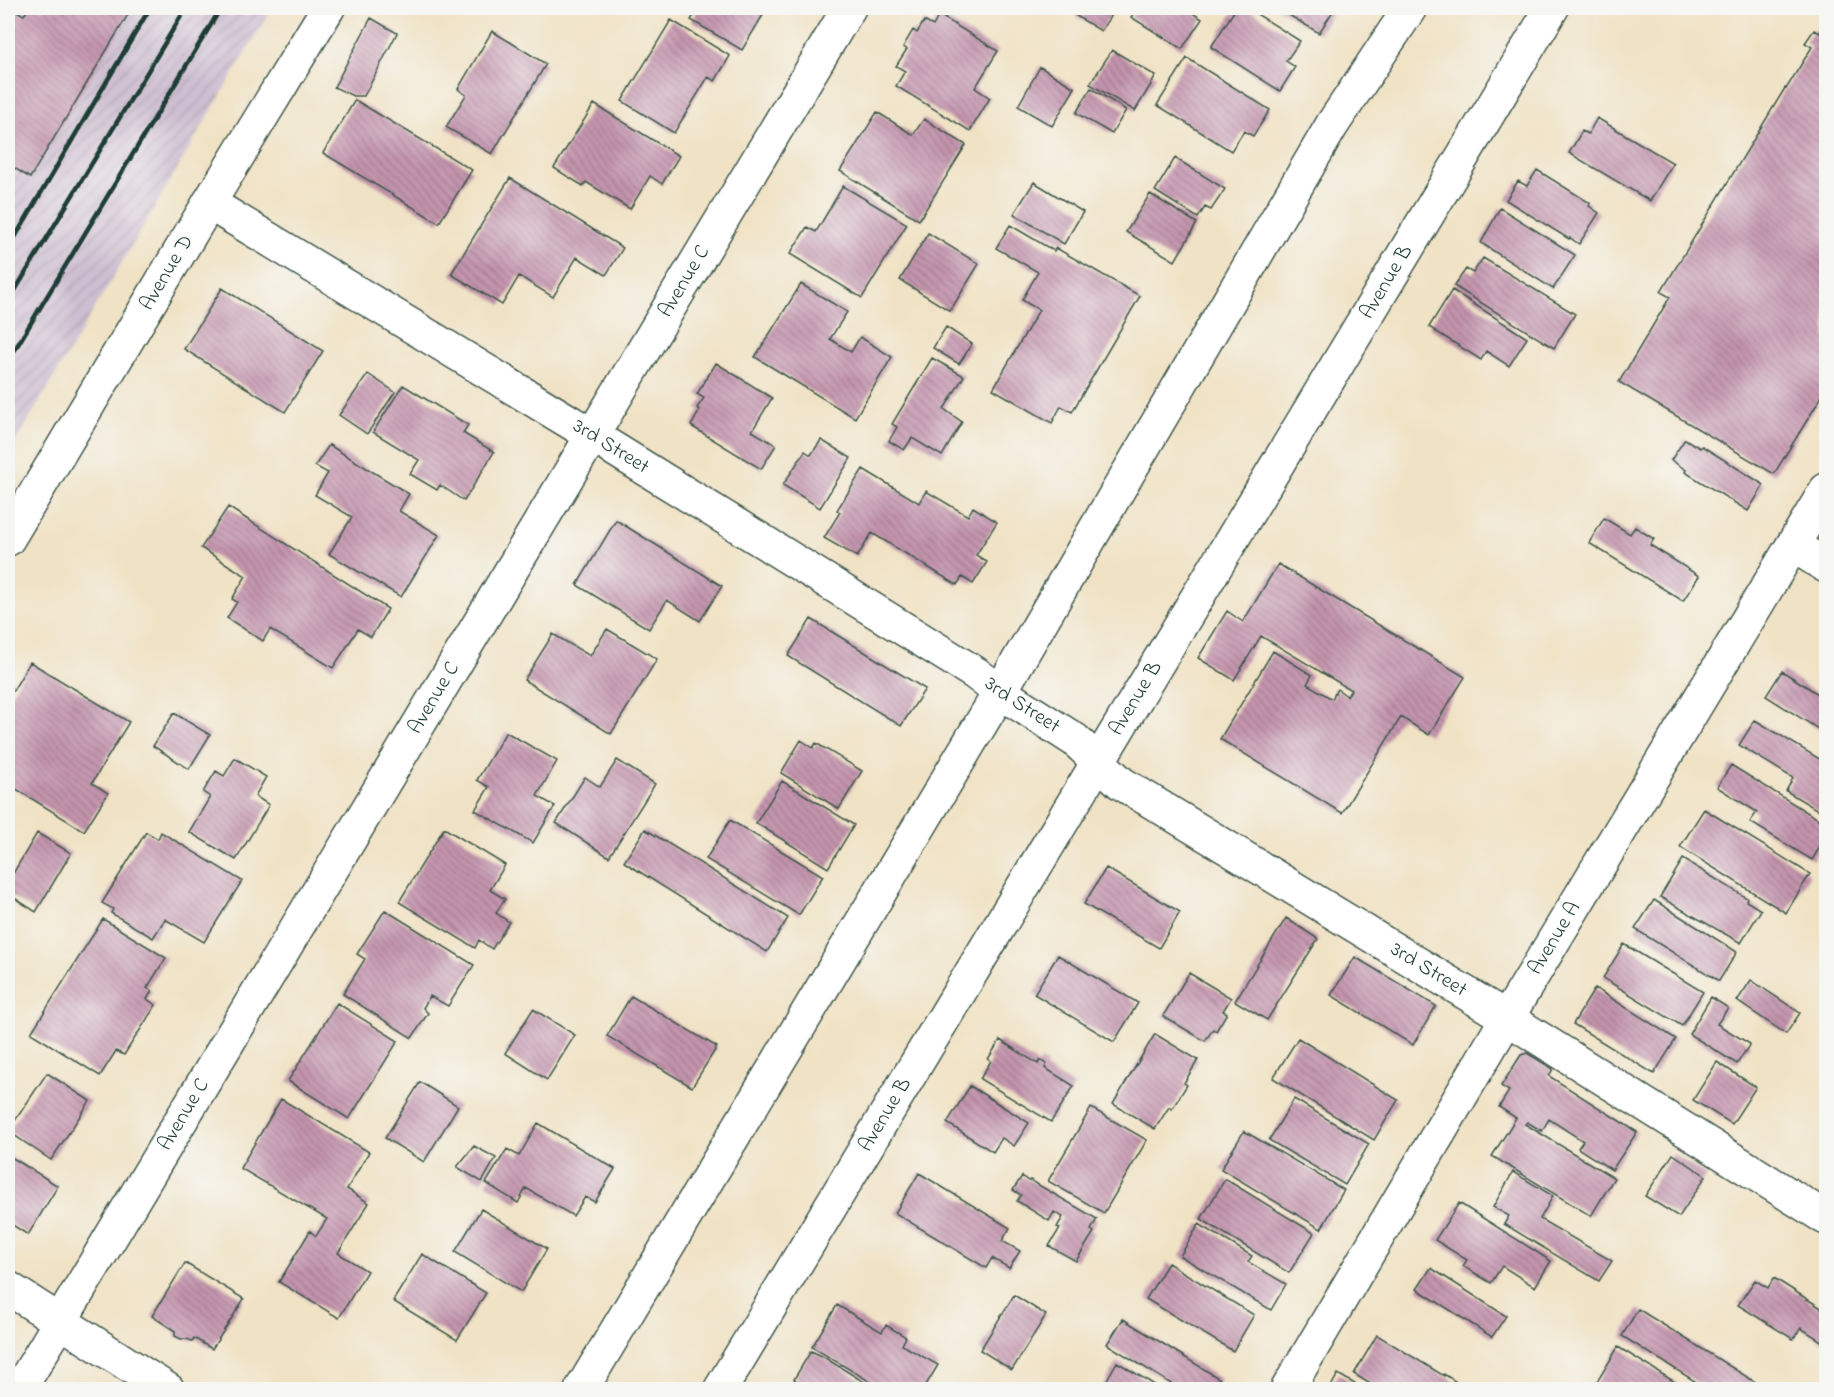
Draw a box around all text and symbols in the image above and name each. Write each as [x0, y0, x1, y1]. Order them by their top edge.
street label: Avenue D [133, 229, 201, 317]
street label: Avenue B [1353, 239, 1421, 325]
street label: Avenue C [651, 240, 718, 323]
street label: 3rd Street [567, 412, 655, 482]
street label: Avenue C [401, 656, 468, 740]
street label: Avenue B [1102, 656, 1170, 742]
street label: 3rd Street [978, 670, 1066, 742]
street label: Avenue A [1521, 896, 1589, 981]
street label: 3rd Street [1384, 935, 1473, 1005]
street label: Avenue B [852, 1072, 920, 1158]
street label: Avenue C [151, 1073, 218, 1157]

